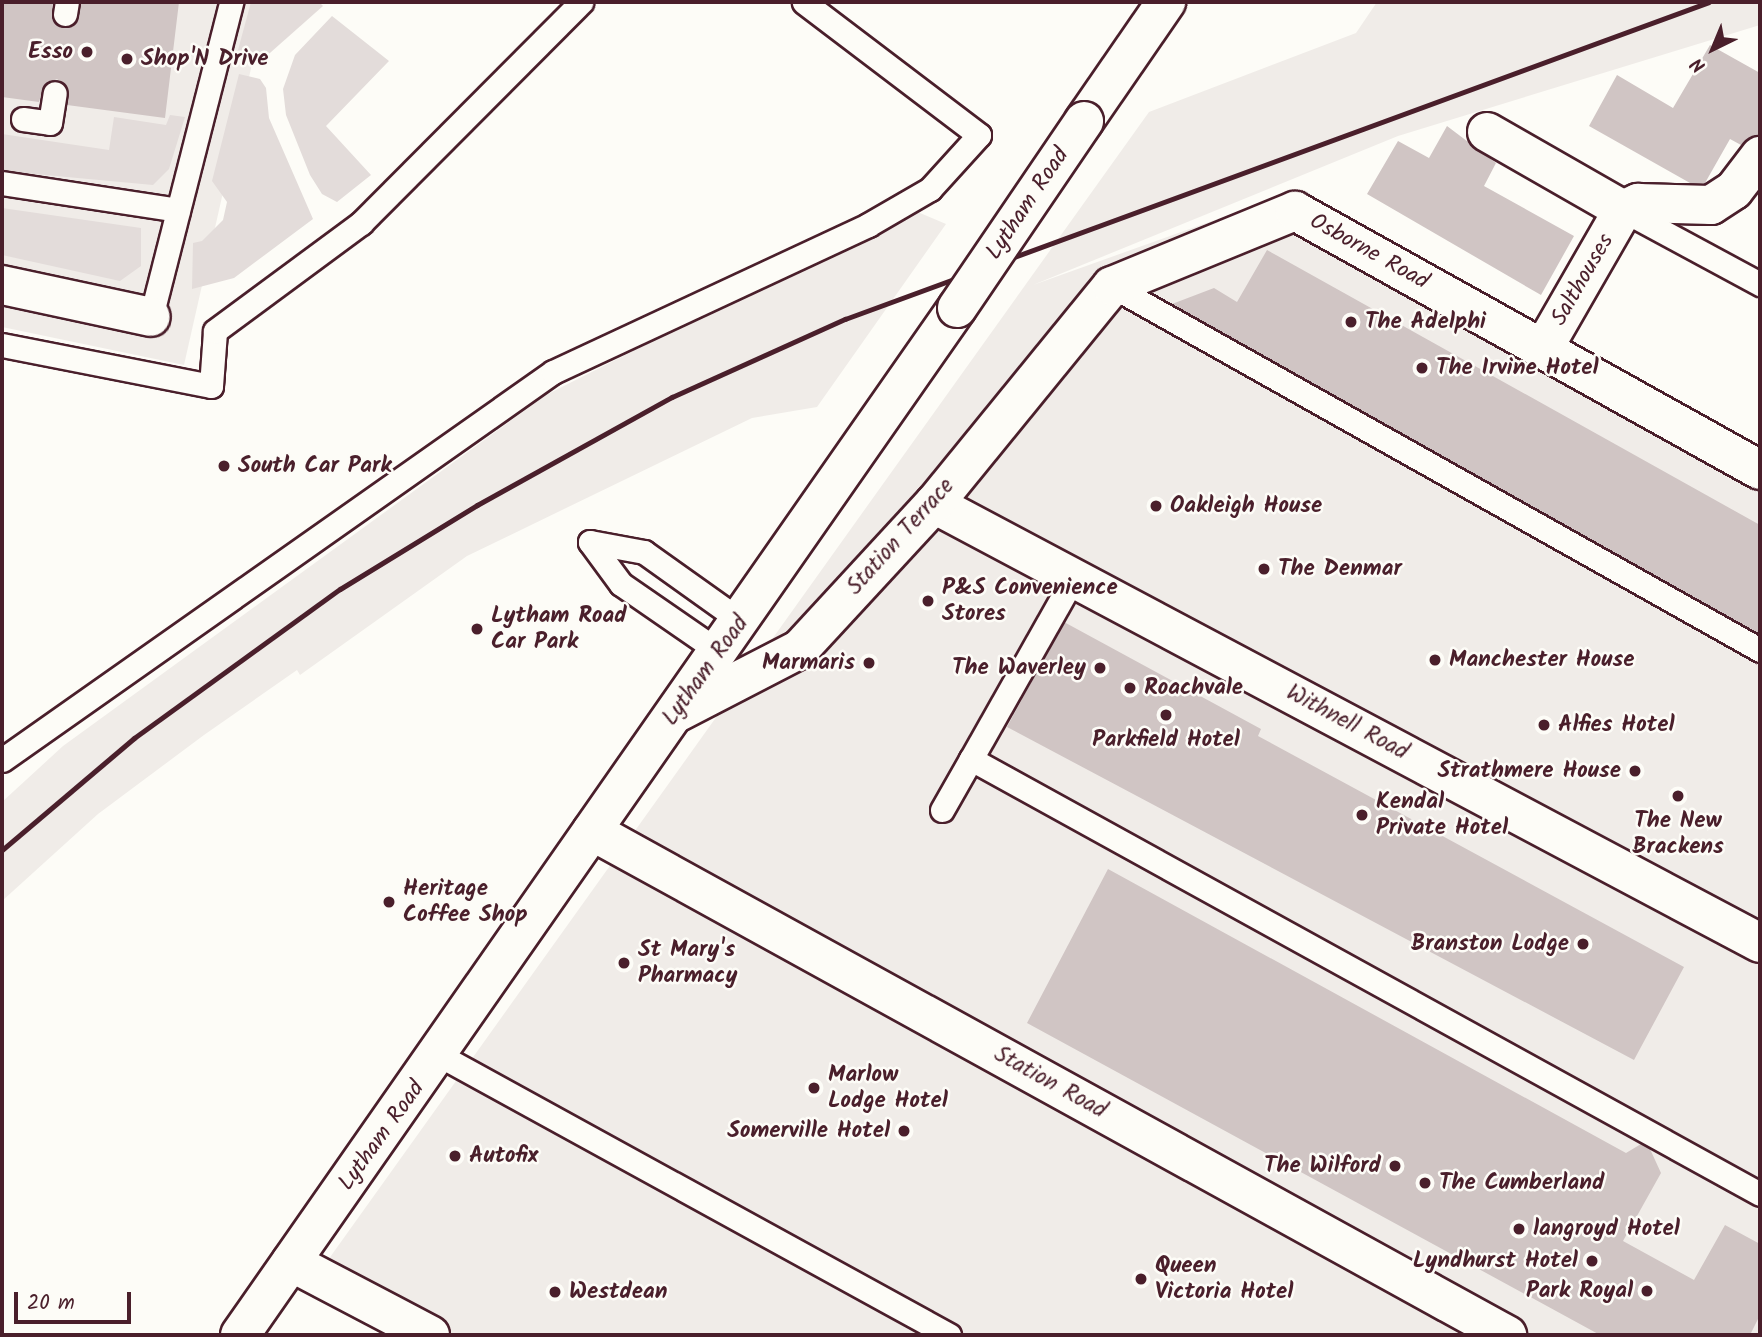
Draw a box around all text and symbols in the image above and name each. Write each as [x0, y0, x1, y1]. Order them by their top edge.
north arrow [1678, 14, 1748, 84]
place label: Esso [28, 38, 73, 66]
marker: Esso [79, 44, 95, 60]
place label: Shop'N Drive [141, 45, 268, 73]
text: N [1684, 49, 1713, 79]
marker: Shop'N Drive [119, 51, 135, 67]
street label: Lytham Road [980, 143, 1076, 265]
street label: Osborne Road [1305, 208, 1433, 296]
street label: Salthouses [1546, 229, 1620, 331]
place label: The Adelphi [1365, 308, 1486, 336]
marker: The Adelphi [1343, 314, 1359, 330]
place label: The Irvine Hotel [1436, 354, 1599, 382]
marker: The Irvine Hotel [1414, 360, 1430, 376]
place label: South Car Park [238, 452, 392, 480]
marker: South Car Park [216, 458, 232, 474]
street label: Station Terrace [841, 473, 961, 601]
place label: Oakleigh House [1170, 492, 1322, 520]
marker: Oakleigh House [1148, 498, 1164, 514]
place label: The Denmar [1278, 555, 1402, 583]
marker: The Denmar [1256, 561, 1272, 577]
place label: P&S Convenience Stores [942, 574, 1118, 628]
marker: P&S Convenience Stores [920, 593, 936, 609]
place label: Lytham Road Car Park [491, 602, 627, 656]
street label: Lytham Road [657, 611, 755, 731]
marker: Lytham Road Car Park [469, 621, 485, 637]
place label: Manchester House [1449, 646, 1634, 674]
place label: Marmaris [762, 649, 855, 677]
marker: Manchester House [1427, 652, 1443, 668]
place label: The Waverley [952, 654, 1086, 682]
marker: Marmaris [861, 655, 877, 671]
marker: The Waverley [1092, 660, 1108, 676]
place label: Roachvale [1144, 674, 1243, 702]
street label: Withnell Road [1281, 679, 1413, 767]
marker: Roachvale [1122, 680, 1138, 696]
marker: Parkfield Hotel [1158, 707, 1174, 723]
place label: Alfies Hotel [1558, 711, 1675, 739]
marker: Alfies Hotel [1536, 717, 1552, 733]
place label: Parkfield Hotel [1092, 726, 1240, 754]
place label: Strathmere House [1437, 757, 1621, 785]
marker: Strathmere House [1627, 763, 1643, 779]
place label: Kendal Private Hotel [1376, 788, 1508, 842]
marker: The New Brackens [1670, 788, 1686, 804]
marker: Kendal Private Hotel [1354, 807, 1370, 823]
place label: The New Brackens [1632, 807, 1724, 861]
place label: Heritage Coffee Shop [403, 875, 527, 929]
marker: Heritage Coffee Shop [381, 894, 397, 910]
place label: Branston Lodge [1411, 930, 1569, 958]
place label: St Mary's Pharmacy [638, 936, 737, 990]
marker: Branston Lodge [1575, 936, 1591, 952]
marker: St Mary's Pharmacy [616, 955, 632, 971]
street label: Station Road [989, 1041, 1111, 1125]
place label: Marlow Lodge Hotel [828, 1061, 948, 1115]
street label: Lytham Road [333, 1076, 431, 1196]
marker: Marlow Lodge Hotel [806, 1080, 822, 1096]
place label: Somerville Hotel [727, 1117, 890, 1145]
marker: Somerville Hotel [896, 1123, 912, 1139]
place label: Autofix [469, 1142, 538, 1170]
marker: Autofix [447, 1148, 463, 1164]
place label: The Wilford [1264, 1152, 1381, 1180]
marker: The Wilford [1387, 1158, 1403, 1174]
place label: The Cumberland [1439, 1169, 1604, 1197]
marker: The Cumberland [1417, 1175, 1433, 1191]
place label: langroyd Hotel [1533, 1215, 1680, 1243]
marker: langroyd Hotel [1511, 1221, 1527, 1237]
place label: Lyndhurst Hotel [1413, 1247, 1578, 1275]
place label: Queen Victoria Hotel [1155, 1252, 1293, 1306]
marker: Lyndhurst Hotel [1584, 1253, 1600, 1269]
marker: Queen Victoria Hotel [1133, 1271, 1149, 1287]
place label: Park Royal [1526, 1277, 1633, 1305]
scale bar [18, 1278, 135, 1322]
place label: Westdean [569, 1278, 667, 1306]
marker: Park Royal [1639, 1283, 1655, 1299]
marker: Westdean [547, 1284, 563, 1300]
text: 20 m [27, 1287, 75, 1320]

